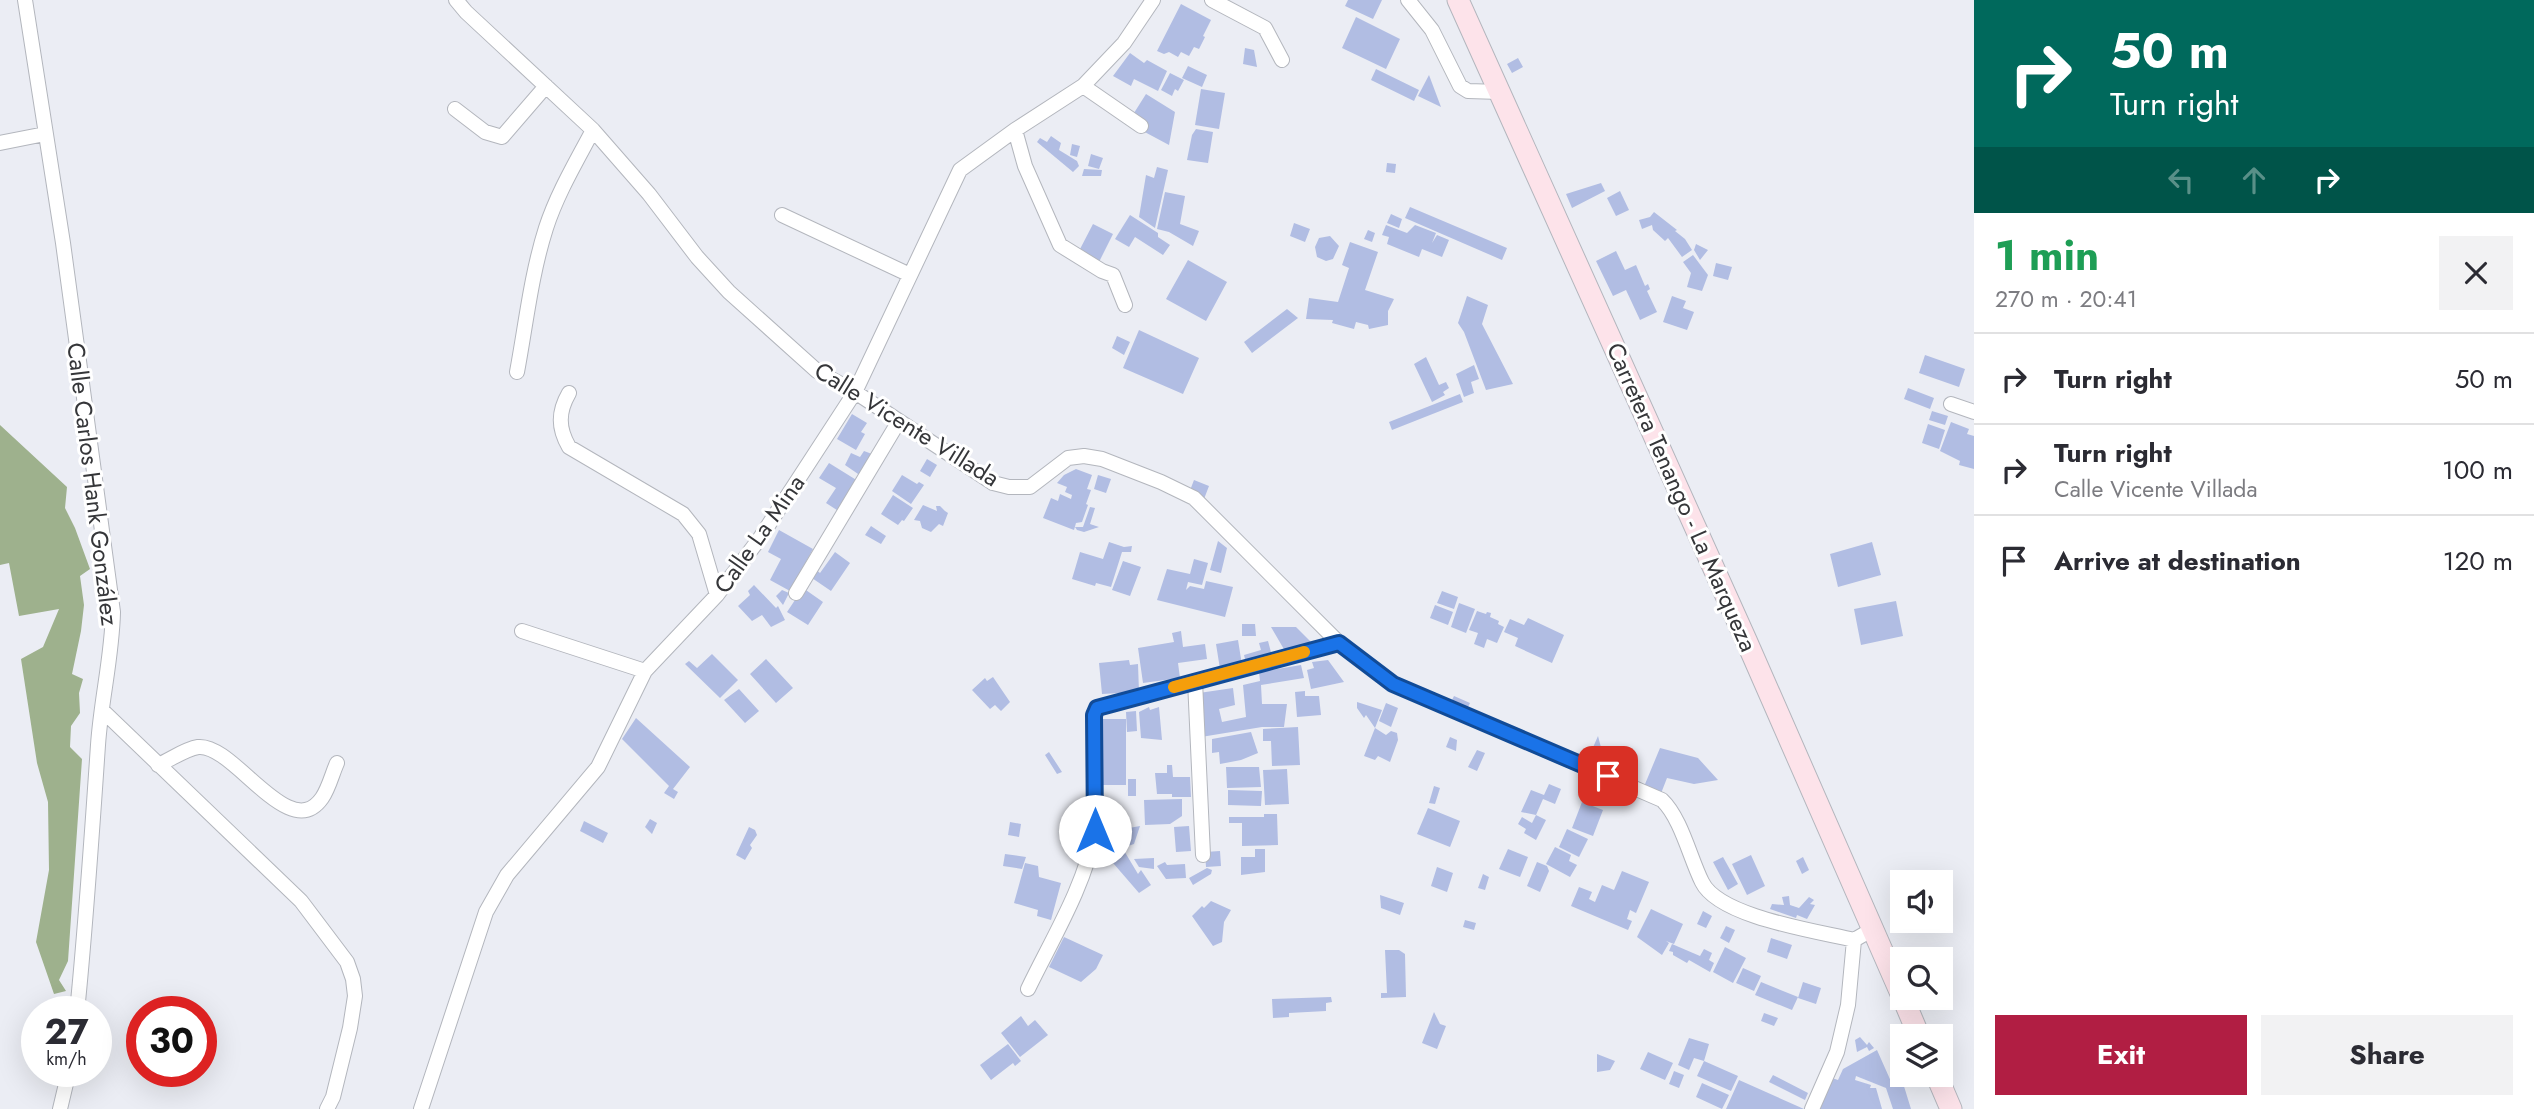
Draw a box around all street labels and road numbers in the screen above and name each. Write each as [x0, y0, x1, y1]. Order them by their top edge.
street label: Carretera Tenango - La Marqueza [1598, 337, 1766, 657]
street label: Calle Carlos Hank González [58, 340, 128, 628]
street label: Calle Vicente Villada [808, 353, 1006, 495]
street label: Calle La Mina [705, 467, 813, 601]

